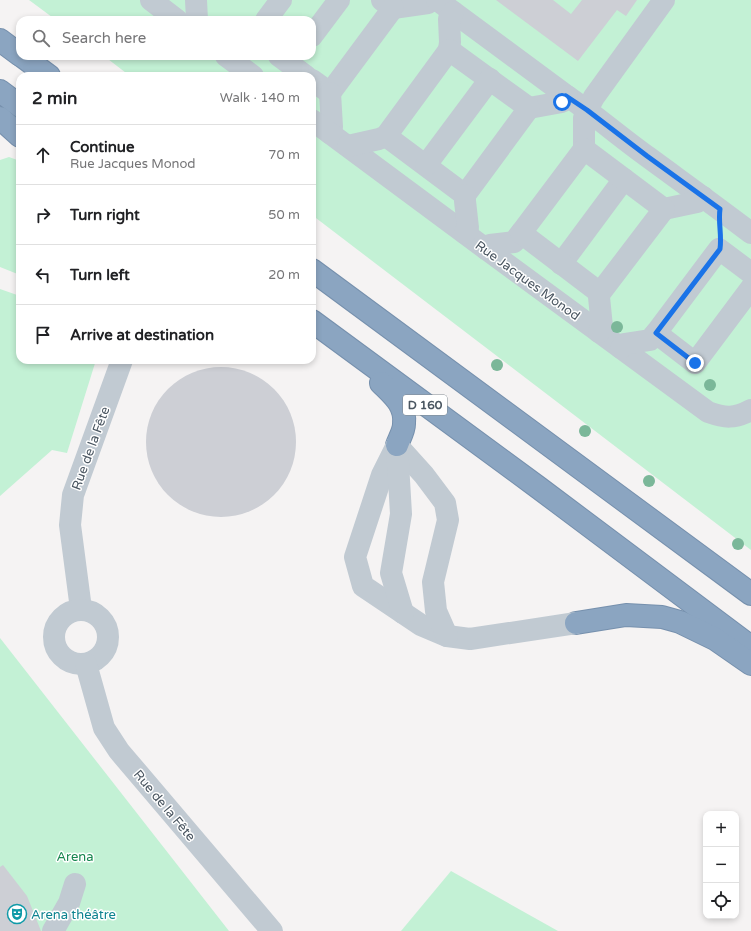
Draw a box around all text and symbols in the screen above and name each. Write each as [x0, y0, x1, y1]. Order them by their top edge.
search box [16, 16, 316, 60]
icon: search [30, 27, 52, 49]
text: Search here [62, 29, 146, 47]
text: 2 min [32, 88, 77, 109]
text: Walk · 140 m [220, 90, 300, 106]
route start [553, 93, 571, 111]
text: Continue [70, 138, 134, 156]
icon: ahead [32, 144, 54, 166]
text: 70 m [268, 147, 300, 163]
text: Rue Jacques Monod [70, 156, 196, 172]
icon: right [32, 204, 54, 226]
text: Turn right [70, 206, 140, 224]
text: 50 m [268, 207, 300, 223]
street label: Rue Jacques Monod [472, 237, 583, 324]
icon: left [32, 264, 54, 286]
text: Turn left [70, 266, 130, 284]
text: 20 m [268, 267, 300, 283]
icon: arrive [32, 324, 54, 346]
text: Arrive at destination [70, 326, 214, 344]
route end [686, 354, 704, 372]
road number: D 160 [403, 395, 447, 415]
street label: Rue de la Fête [68, 404, 113, 492]
street label: Rue de la Fête [130, 767, 199, 844]
map controls [703, 811, 739, 919]
button: + [703, 811, 739, 847]
button: − [703, 847, 739, 883]
park label: Arena [57, 849, 94, 865]
button: locate [703, 883, 739, 919]
theatre icon: Arena théâtre [6, 903, 28, 925]
place label: Arena théâtre [31, 907, 116, 923]

